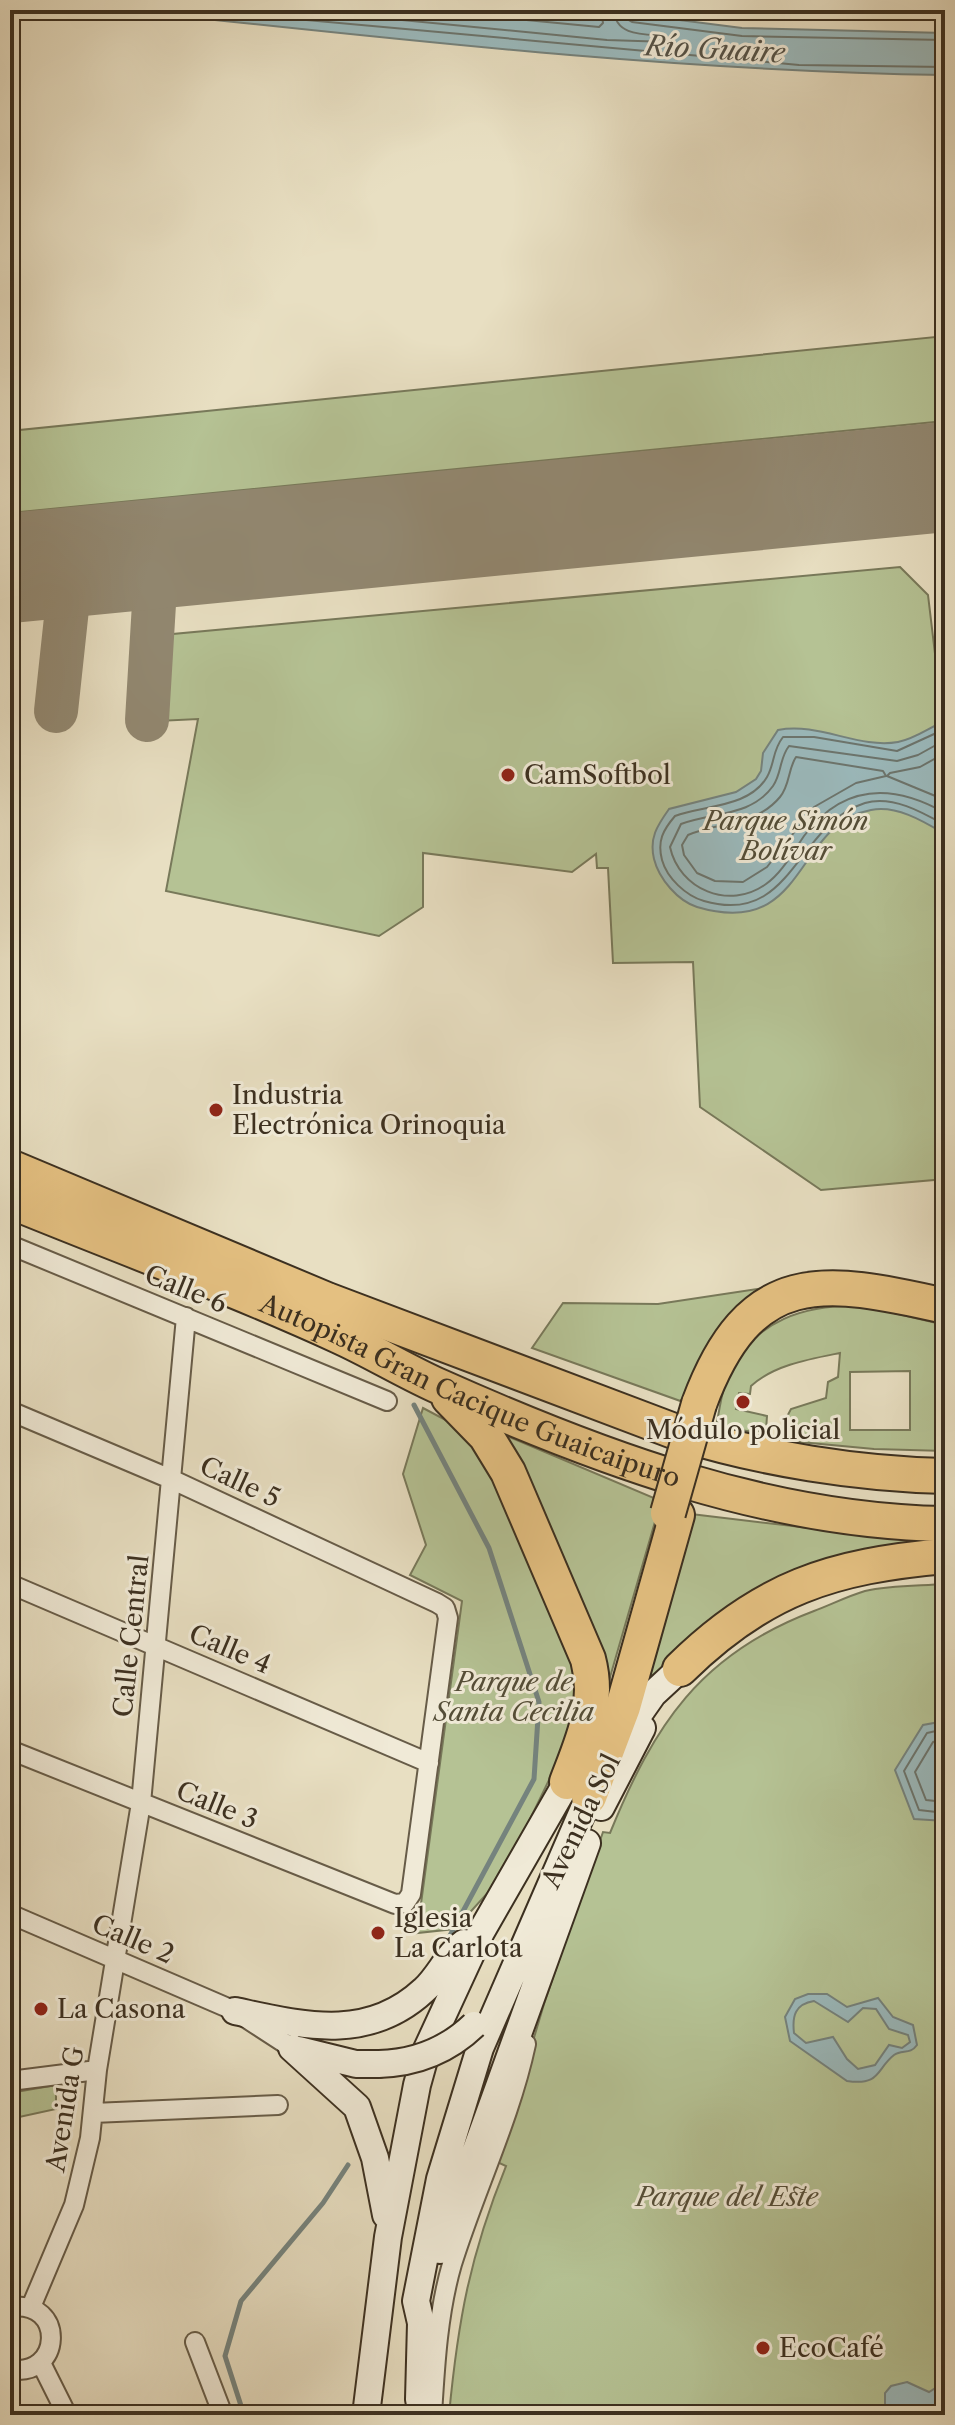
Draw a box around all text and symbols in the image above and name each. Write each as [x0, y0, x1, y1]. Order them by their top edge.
water label: Río Guaire [642, 28, 787, 70]
place label: CamSoftbol [524, 759, 671, 791]
marker: CamSoftbol [499, 766, 517, 784]
park label: Parque Simón Bolívar [702, 805, 868, 867]
place label: Industria Electrónica Orinoquia [232, 1079, 506, 1141]
marker: Industria Electrónica Orinoquia [207, 1101, 225, 1119]
street label: Calle 6 [140, 1258, 232, 1320]
street label: Autopista Gran Cacique Guaicaipuro [254, 1287, 684, 1494]
marker: Módulo policial [734, 1393, 752, 1411]
place label: Módulo policial [646, 1414, 841, 1446]
street label: Calle 5 [195, 1450, 285, 1514]
street label: Calle Central [107, 1553, 155, 1719]
street label: Calle 4 [184, 1618, 276, 1680]
park label: Parque de Santa Cecilia [432, 1666, 595, 1728]
street label: Avenida Sol [534, 1749, 627, 1894]
street label: Calle 3 [172, 1774, 262, 1836]
place label: Iglesia La Carlota [394, 1902, 523, 1964]
street label: Calle 2 [87, 1908, 179, 1970]
marker: Iglesia La Carlota [369, 1924, 387, 1942]
place label: La Casona [57, 1993, 186, 2025]
marker: La Casona [32, 2000, 50, 2018]
street label: Avenida G [39, 2044, 91, 2175]
park label: Parque del Este [634, 2181, 819, 2213]
place label: EcoCafé [779, 2332, 884, 2364]
marker: EcoCafé [754, 2339, 772, 2357]

